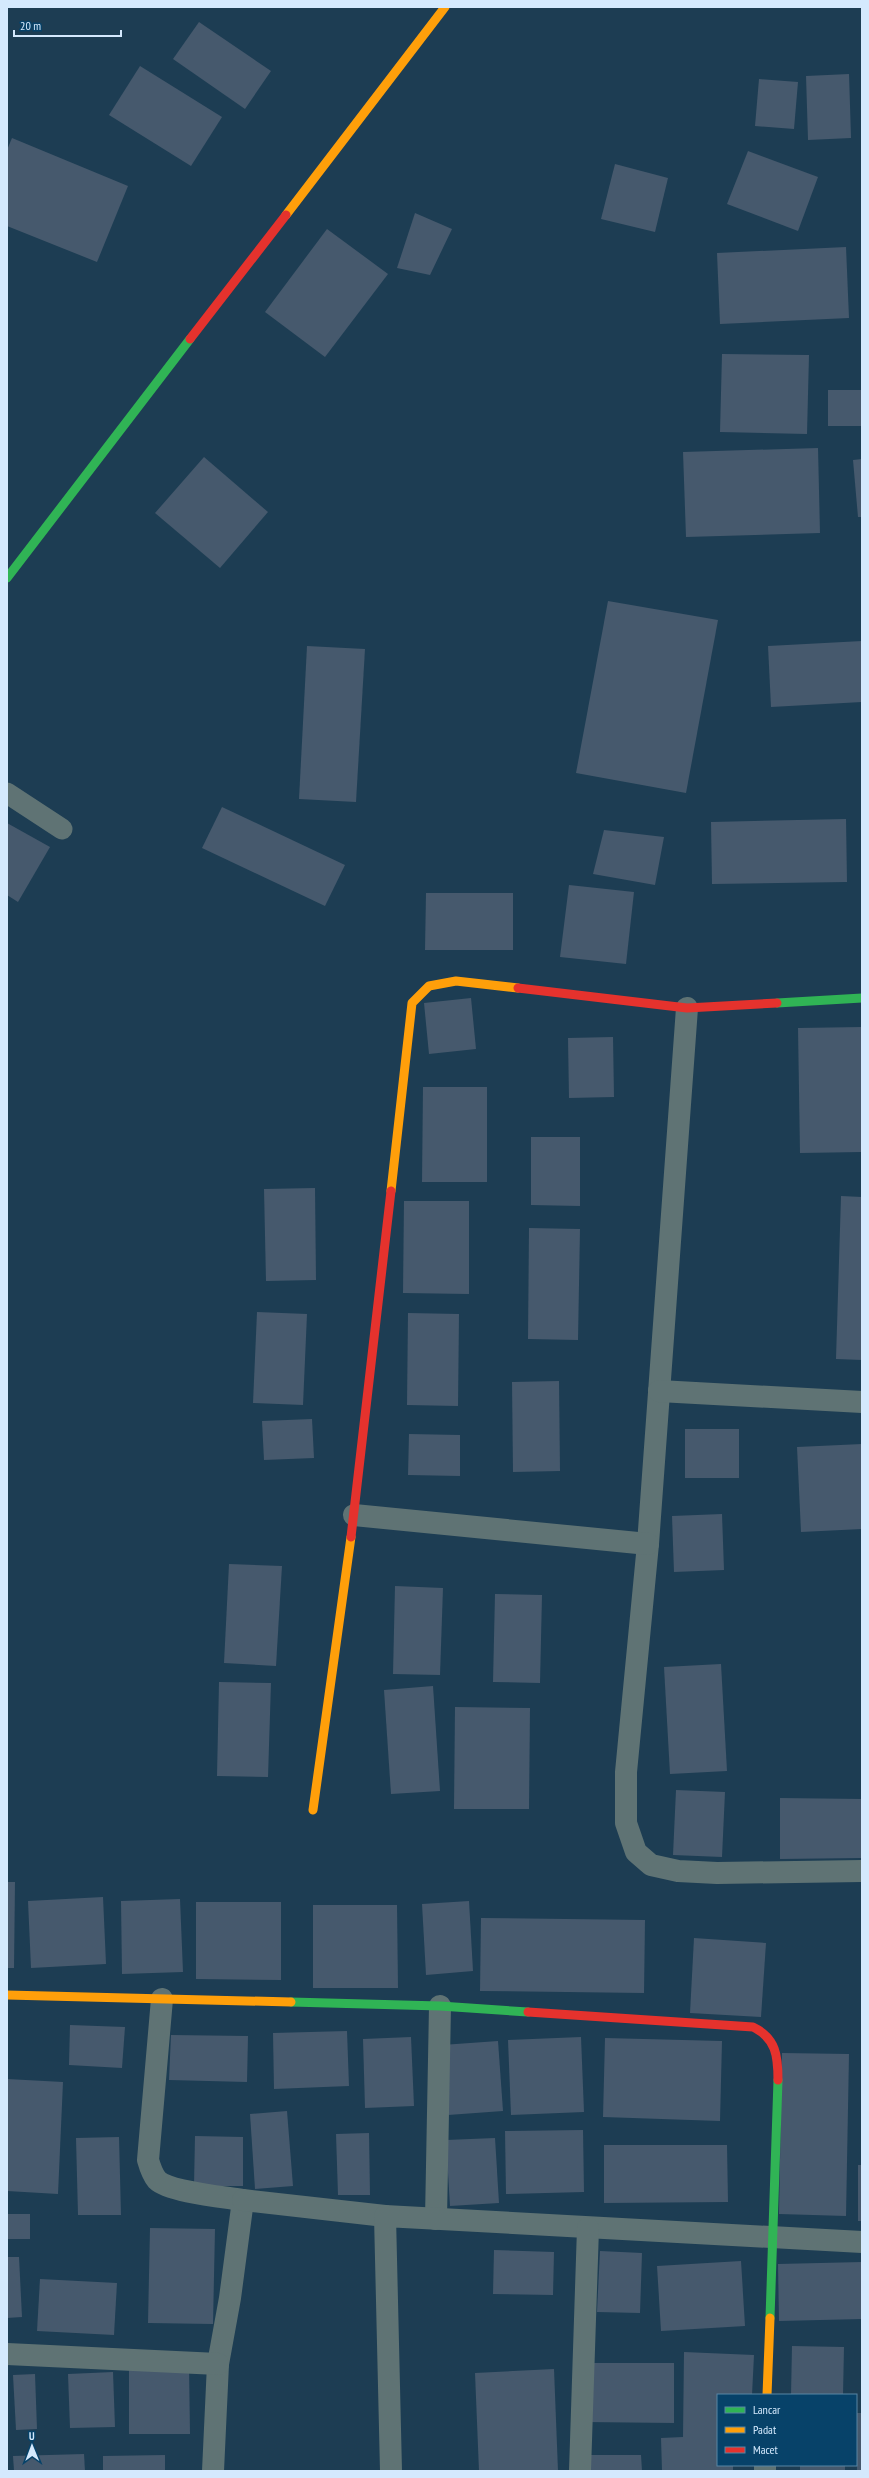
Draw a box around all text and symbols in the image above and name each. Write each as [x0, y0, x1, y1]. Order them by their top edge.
scale bar [14, 12, 121, 38]
text: 20 m [20, 18, 41, 33]
legend [717, 2394, 857, 2466]
text: Lancar [753, 2402, 781, 2417]
text: Padat [753, 2422, 777, 2437]
north arrow [12, 2426, 52, 2466]
text: U [29, 2429, 35, 2443]
text: Macet [753, 2442, 778, 2457]

